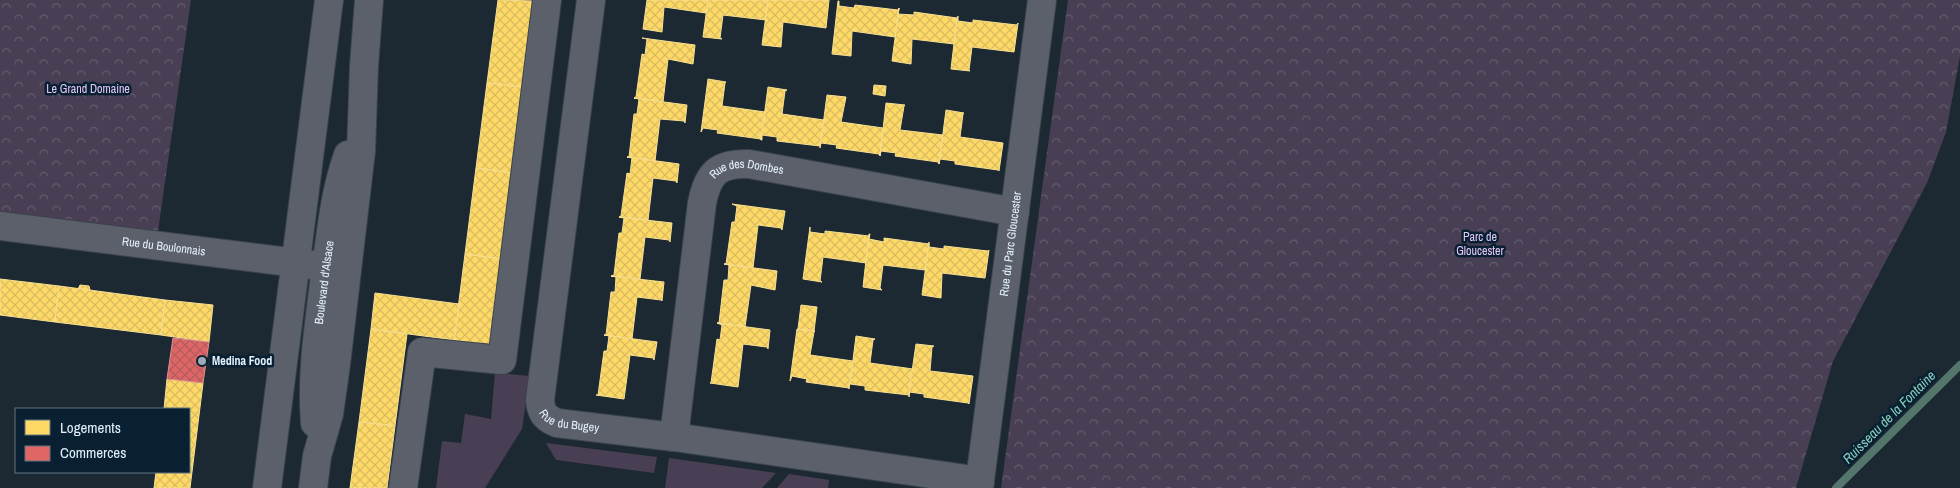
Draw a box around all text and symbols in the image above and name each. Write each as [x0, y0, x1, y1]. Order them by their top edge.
park label: Le Grand Domaine [46, 81, 130, 97]
street label: Rue des Dombes [706, 156, 785, 182]
street label: Rue du Parc Gloucester [996, 190, 1025, 297]
park label: Parc de Gloucester [1456, 229, 1505, 259]
street label: Rue du Boulonnais [121, 233, 206, 260]
street label: Boulevard d'Alsace [311, 240, 338, 325]
place label: Medina Food [212, 353, 272, 369]
marker: Medina Food [196, 355, 208, 367]
water label: Ruisseau de la Fontaine [1839, 367, 1939, 467]
street label: Rue du Bugey [535, 406, 600, 436]
legend [15, 408, 190, 473]
text: Logements [60, 417, 121, 438]
text: Commerces [60, 442, 126, 463]

